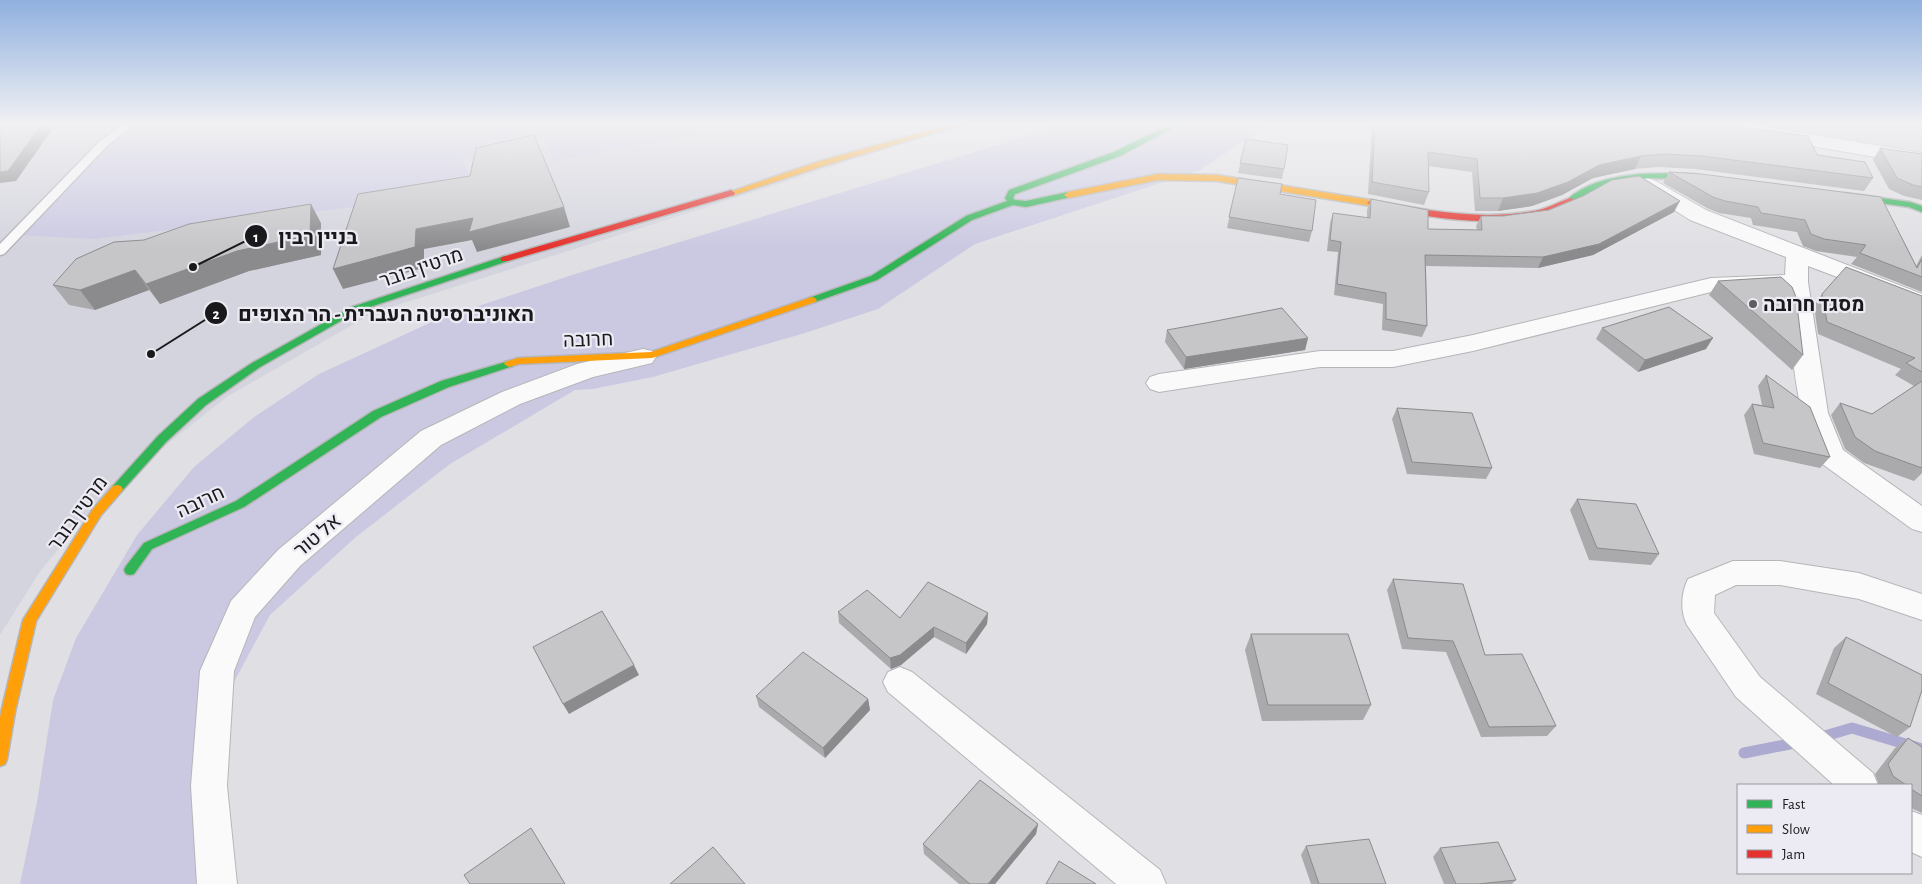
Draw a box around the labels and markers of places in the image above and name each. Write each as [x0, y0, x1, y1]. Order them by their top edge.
callout: בניין רבין [244, 218, 368, 254]
callout: האוניברסיטה העברית - הר הצופים [203, 295, 544, 331]
place label: מסגד חרובה [1763, 295, 1864, 315]
marker: מסגד חרובה [1747, 298, 1759, 310]

